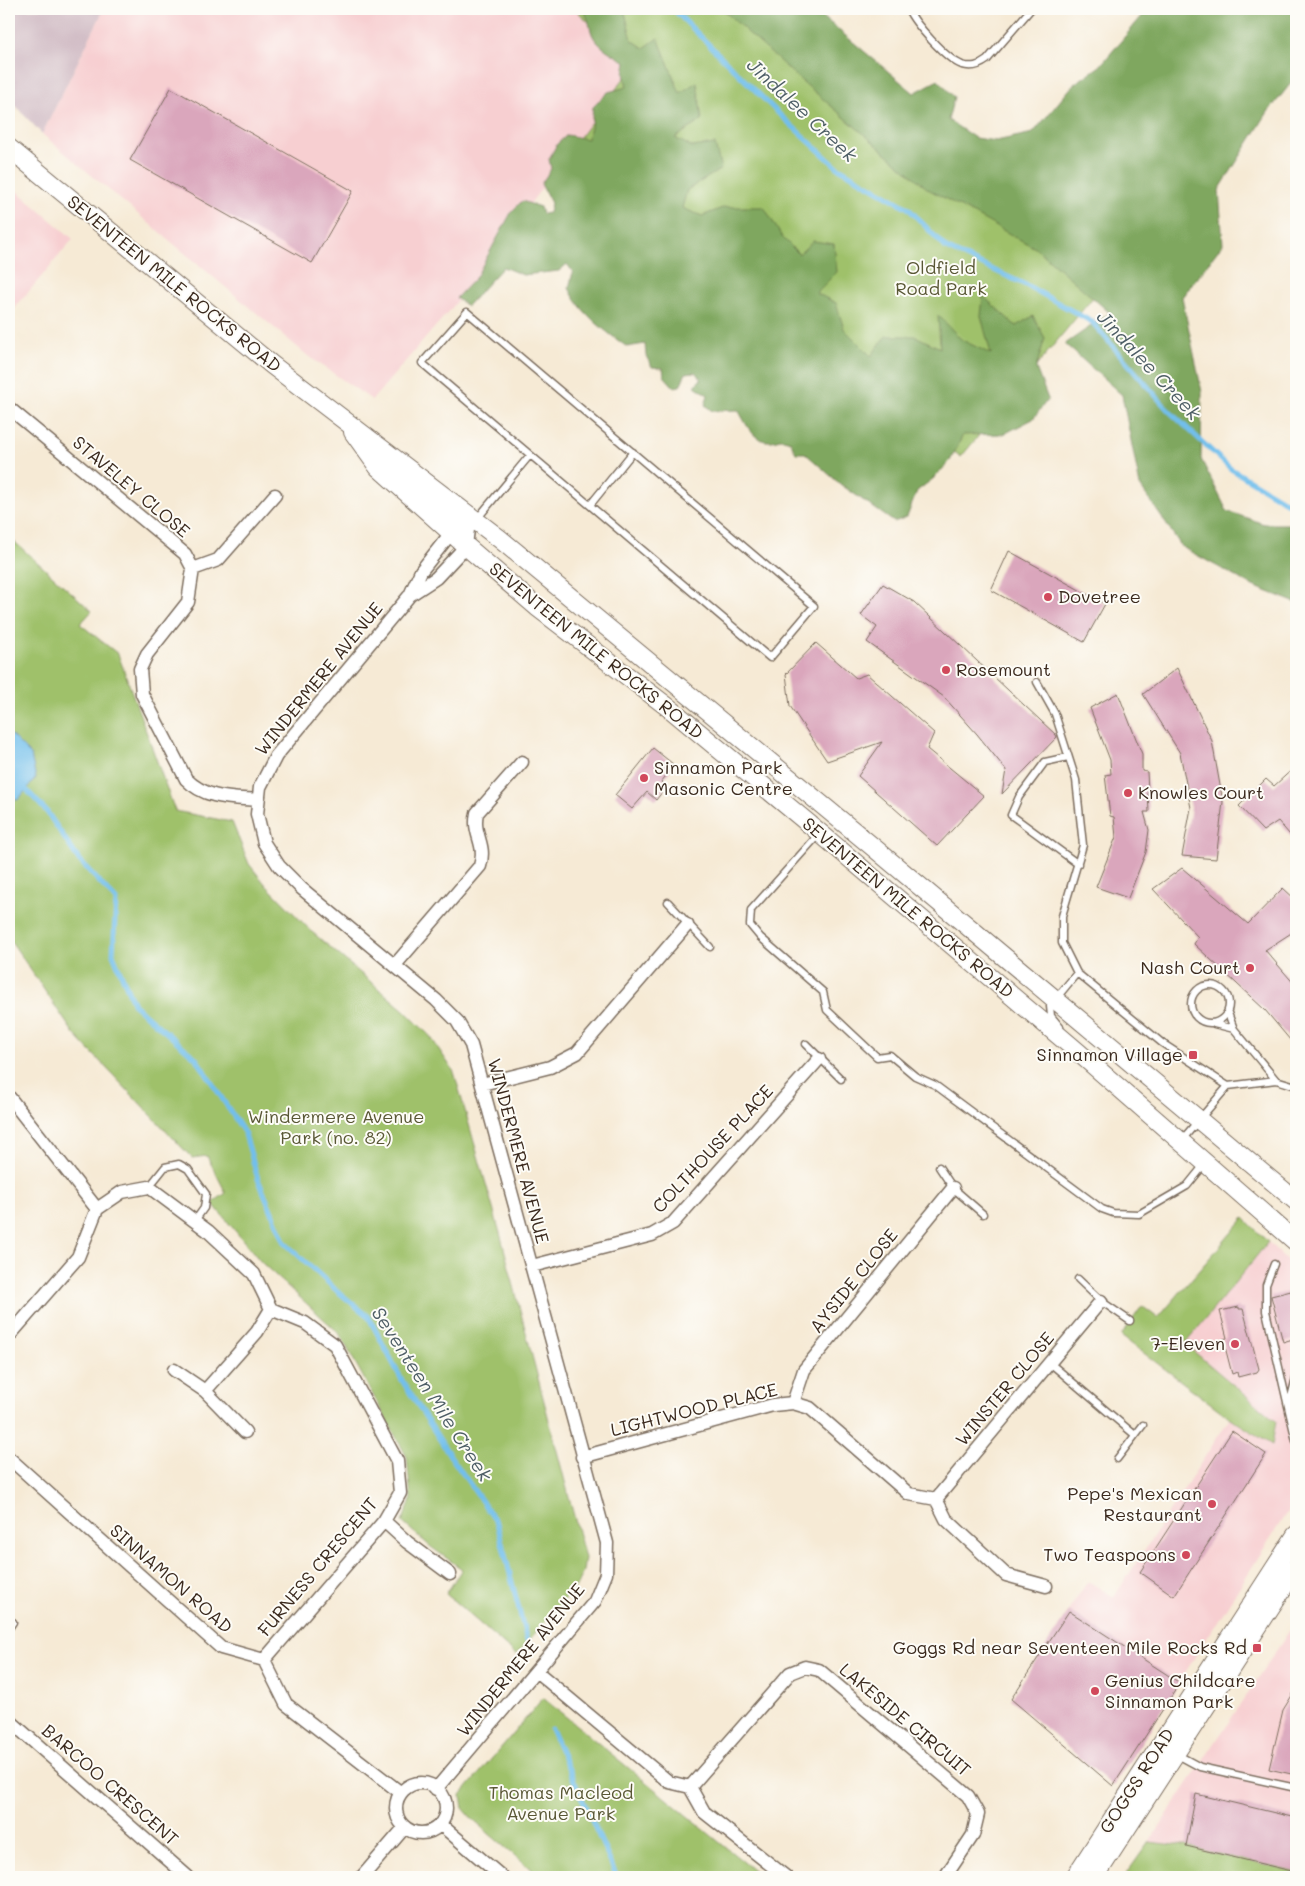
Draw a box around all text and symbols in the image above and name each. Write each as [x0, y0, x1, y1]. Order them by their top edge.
water label: Jindalee Creek [742, 52, 863, 168]
street label: SEVENTEEN MILE ROCKS ROAD [62, 189, 287, 377]
park label: Oldfield Road Park [895, 255, 987, 300]
water label: Jindalee Creek [1092, 304, 1207, 426]
street label: STAVELEY CLOSE [68, 430, 195, 542]
street label: SEVENTEEN MILE ROCKS ROAD [484, 556, 709, 744]
place label: Dovetree [1058, 584, 1141, 608]
marker: Dovetree [1042, 591, 1054, 603]
street label: WINDERMERE AVENUE [249, 597, 388, 760]
place label: Rosemount [956, 657, 1051, 681]
marker: Rosemount [940, 664, 952, 676]
place label: Sinnamon Park Masonic Centre [654, 755, 793, 800]
marker: Sinnamon Park Masonic Centre [638, 772, 650, 784]
place label: Knowles Court [1138, 780, 1264, 804]
marker: Knowles Court [1122, 787, 1134, 799]
street label: SEVENTEEN MILE ROCKS ROAD [798, 812, 1019, 1003]
place label: Nash Court [1141, 955, 1240, 979]
marker: Nash Court [1244, 962, 1256, 974]
place label: Sinnamon Village [1037, 1042, 1183, 1066]
marker: Sinnamon Village [1187, 1049, 1199, 1061]
street label: WINDERMERE AVENUE [483, 1056, 555, 1246]
street label: COLTHOUSE PLACE [647, 1079, 778, 1218]
park label: Windermere Avenue Park (no. 82) [248, 1104, 424, 1149]
street label: AYSIDE CLOSE [804, 1223, 903, 1338]
water label: Seventeen Mile Creek [366, 1302, 499, 1487]
street label: WINSTER CLOSE [949, 1326, 1059, 1450]
place label: 7-Eleven [1151, 1331, 1225, 1355]
marker: 7-Eleven [1229, 1338, 1241, 1350]
street label: LIGHTWOOD PLACE [608, 1377, 780, 1441]
place label: Pepe's Mexican Restaurant [1067, 1481, 1202, 1526]
street label: FURNESS CRESCENT [252, 1492, 383, 1641]
marker: Pepe's Mexican Restaurant [1206, 1498, 1218, 1510]
street label: SINNAMON ROAD [105, 1518, 238, 1638]
place label: Two Teaspoons [1043, 1542, 1176, 1566]
marker: Two Teaspoons [1180, 1549, 1192, 1561]
street label: WINDERMERE AVENUE [451, 1578, 590, 1741]
place label: Goggs Rd near Seventeen Mile Rocks Rd [893, 1635, 1247, 1659]
marker: Goggs Rd near Seventeen Mile Rocks Rd [1251, 1642, 1263, 1654]
street label: LAKESIDE CIRCUIT [835, 1657, 976, 1781]
place label: Genius Childcare Sinnamon Park [1105, 1668, 1256, 1713]
marker: Genius Childcare Sinnamon Park [1089, 1685, 1101, 1697]
street label: BARCOO CRESCENT [37, 1718, 184, 1850]
street label: GOGGS ROAD [1093, 1723, 1179, 1838]
park label: Thomas Macleod Avenue Park [489, 1780, 633, 1825]

